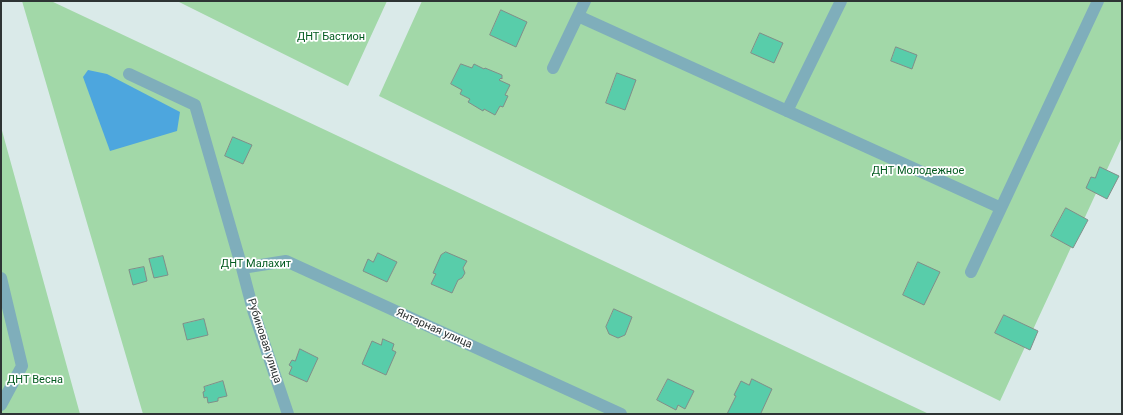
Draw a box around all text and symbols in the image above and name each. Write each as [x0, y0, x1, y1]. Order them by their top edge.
park label: ДНТ Бастион [297, 30, 365, 44]
park label: ДНТ Молодежное [872, 164, 964, 178]
park label: ДНТ Малахит [221, 257, 291, 271]
street label: Рубиновая улица [244, 297, 284, 385]
street label: Янтарная улица [394, 306, 474, 352]
park label: ДНТ Весна [7, 373, 63, 387]

